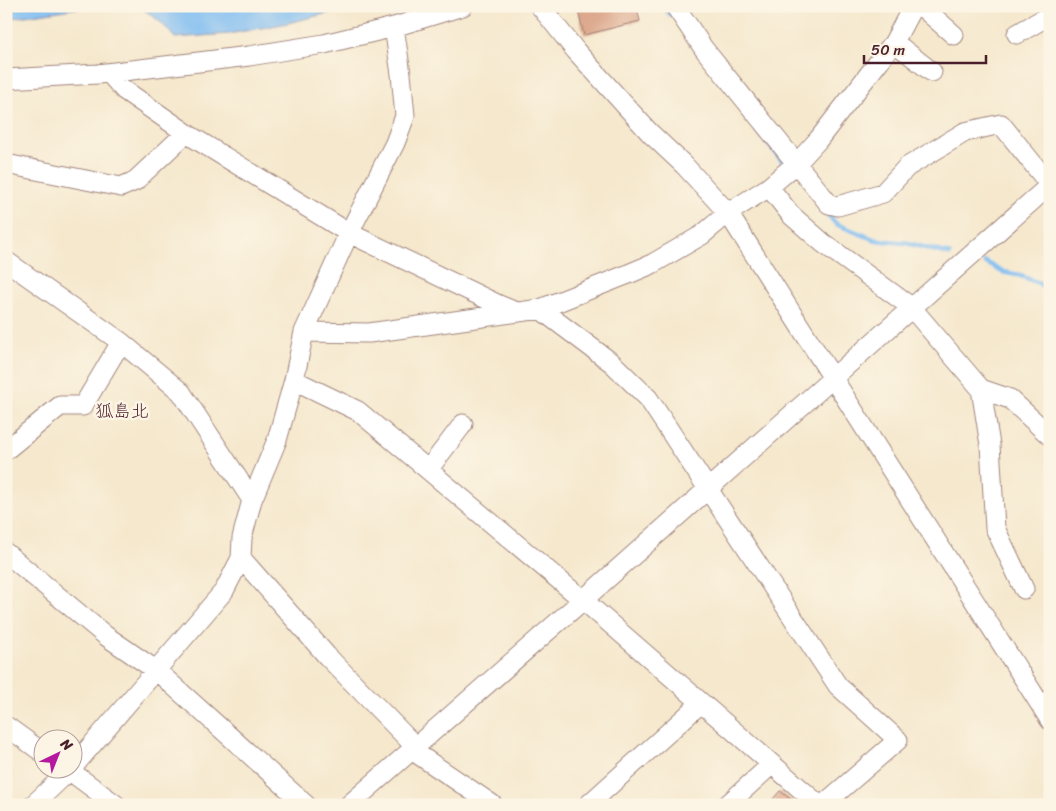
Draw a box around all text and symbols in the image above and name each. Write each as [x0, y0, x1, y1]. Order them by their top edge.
scale bar [864, 32, 986, 64]
text: 50 m [871, 37, 906, 63]
district label: 狐島北 [95, 395, 149, 427]
north arrow [32, 728, 82, 778]
text: N [54, 732, 79, 758]

